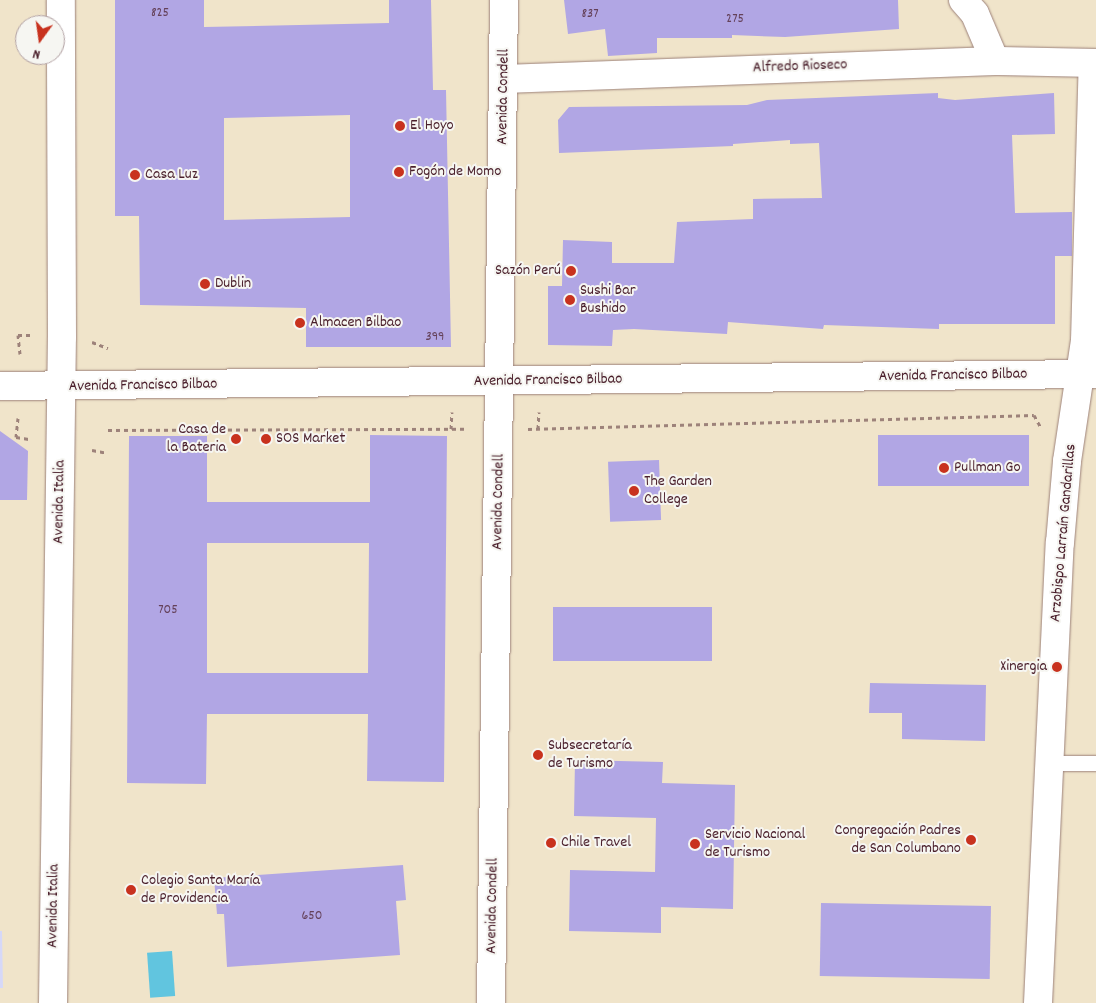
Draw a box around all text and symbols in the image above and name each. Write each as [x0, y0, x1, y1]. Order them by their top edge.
house number: 825 [151, 5, 169, 21]
house number: 837 [581, 6, 599, 22]
house number: 275 [726, 11, 744, 27]
north arrow [15, 15, 65, 65]
text: N [31, 43, 42, 64]
street label: Avenida Condell [494, 49, 514, 145]
street label: Alfredo Rioseco [752, 56, 848, 78]
place label: El Hoyo [410, 116, 454, 136]
marker: El Hoyo [394, 120, 406, 132]
place label: Fogón de Momo [409, 162, 501, 182]
place label: Casa Luz [145, 165, 198, 185]
marker: Fogón de Momo [393, 166, 405, 178]
marker: Casa Luz [129, 169, 141, 181]
place label: Sazón Perú [495, 261, 561, 281]
marker: Sazón Perú [565, 265, 577, 277]
place label: Dublin [215, 274, 251, 294]
marker: Dublin [199, 278, 211, 290]
place label: Sushi Bar Bushido [580, 281, 636, 319]
marker: Sushi Bar Bushido [564, 294, 576, 306]
place label: Almacen Bilbao [310, 313, 401, 333]
marker: Almacen Bilbao [294, 317, 306, 329]
house number: 399 [425, 329, 445, 345]
street label: Avenida Francisco Bilbao [879, 365, 1027, 387]
street label: Avenida Francisco Bilbao [474, 370, 622, 392]
street label: Avenida Francisco Bilbao [69, 375, 217, 397]
place label: Casa de la Bateria [167, 420, 226, 458]
place label: SOS Market [276, 429, 345, 449]
marker: Casa de la Bateria [230, 433, 242, 445]
marker: SOS Market [260, 433, 272, 445]
street label: Arzobispo Larraín Gandarillas [1047, 443, 1081, 623]
street label: Avenida Condell [489, 454, 509, 550]
place label: Pullman Go [954, 458, 1021, 478]
street label: Avenida Italia [50, 460, 70, 544]
marker: Pullman Go [938, 462, 950, 474]
place label: The Garden College [644, 472, 712, 510]
marker: The Garden College [628, 485, 640, 497]
house number: 705 [158, 602, 178, 618]
place label: Xinergia [1001, 657, 1047, 677]
marker: Xinergia [1051, 661, 1063, 673]
place label: Subsecretaría de Turismo [548, 736, 632, 774]
marker: Subsecretaría de Turismo [532, 749, 544, 761]
place label: Congregación Padres de San Columbano [835, 821, 961, 859]
place label: Servicio Nacional de Turismo [705, 825, 805, 863]
place label: Chile Travel [561, 833, 631, 853]
marker: Congregación Padres de San Columbano [965, 834, 977, 846]
marker: Chile Travel [545, 837, 557, 849]
marker: Servicio Nacional de Turismo [689, 838, 701, 850]
street label: Avenida Condell [483, 858, 503, 954]
street label: Avenida Italia [44, 864, 64, 948]
place label: Colegio Santa María de Providencia [141, 871, 260, 909]
marker: Colegio Santa María de Providencia [125, 884, 137, 896]
house number: 650 [302, 908, 322, 924]

